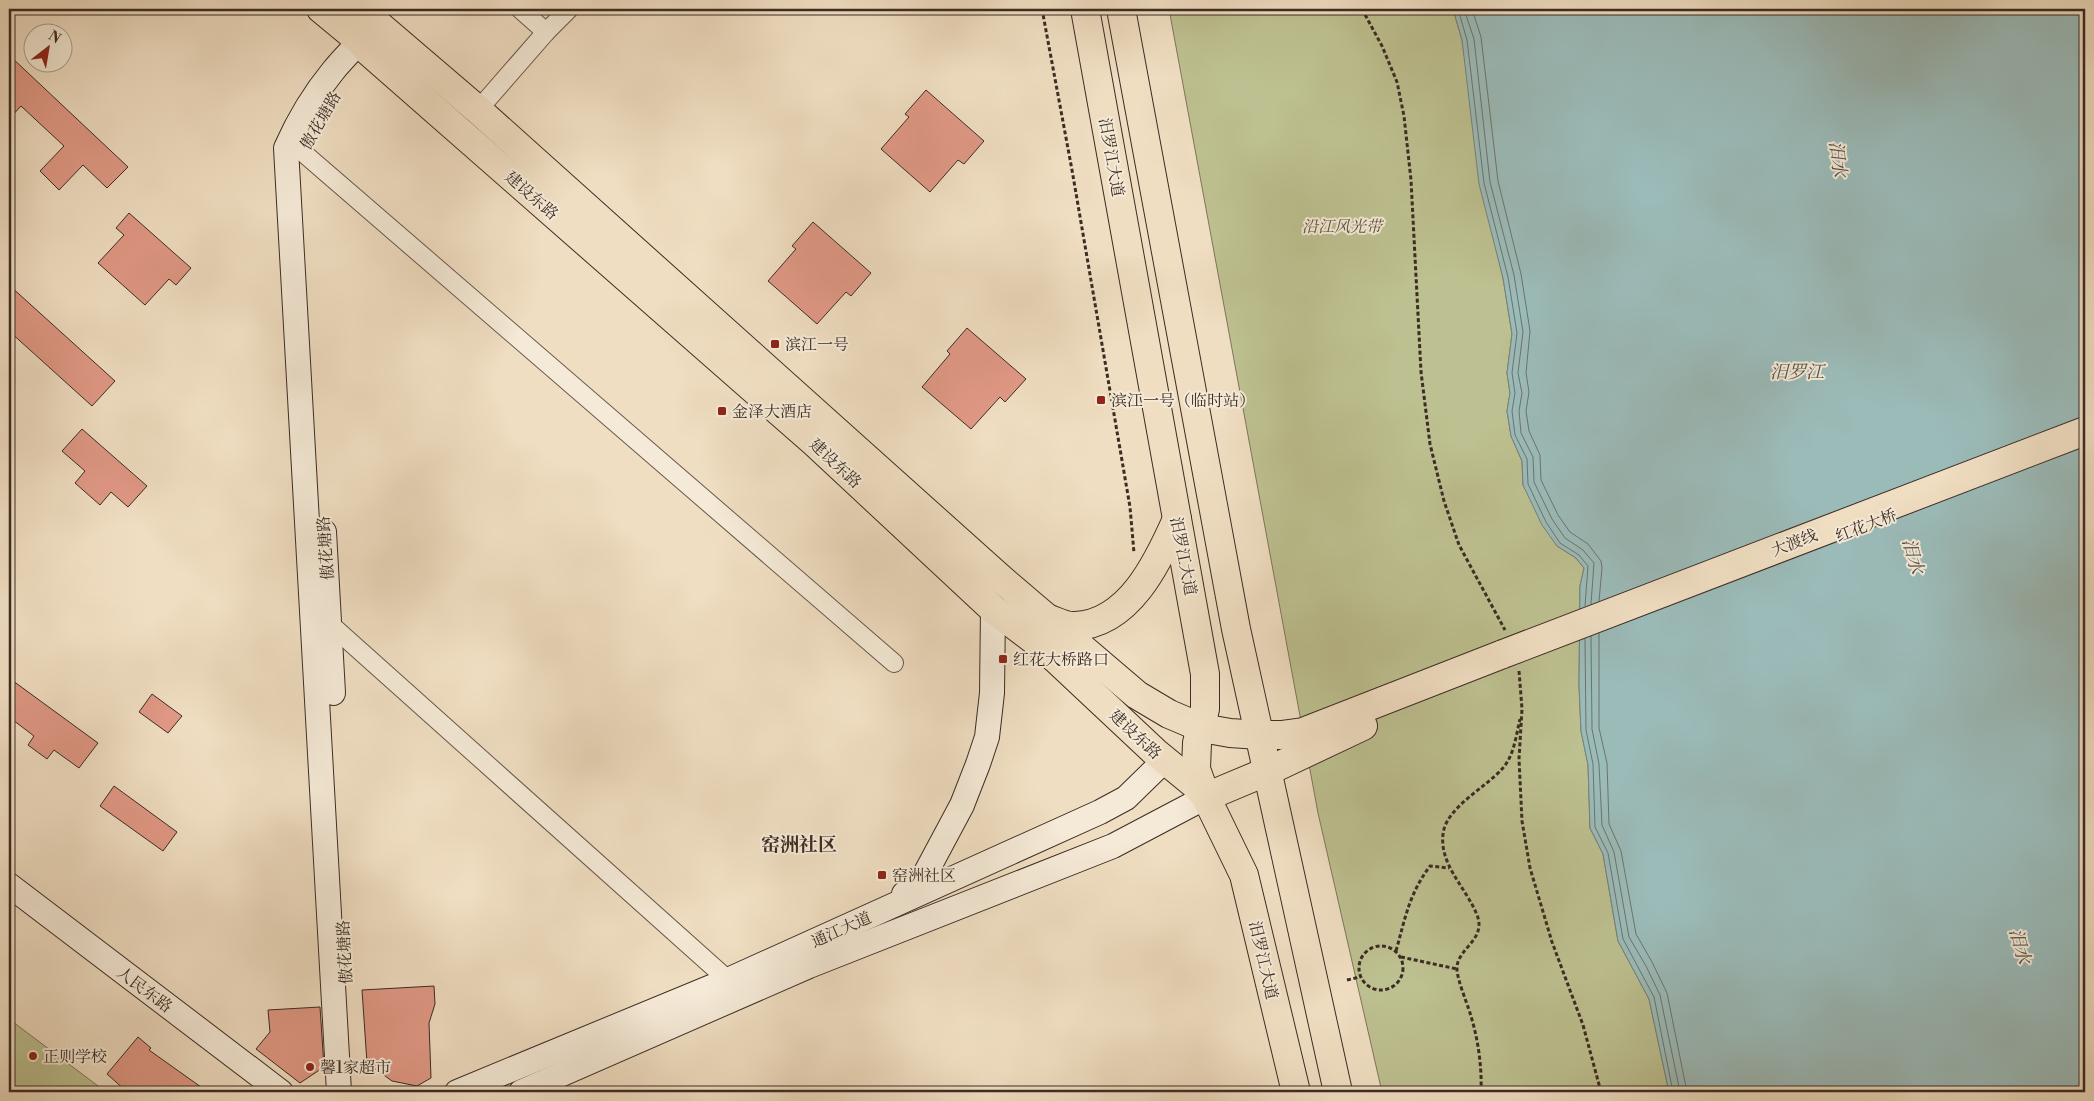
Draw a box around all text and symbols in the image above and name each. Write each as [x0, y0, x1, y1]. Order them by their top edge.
north arrow [22, 22, 72, 72]
text: N [45, 27, 64, 48]
street label: 傲花塘路 [296, 88, 346, 153]
street label: 汨罗江大道 [1094, 116, 1128, 198]
water label: 汨水 [1824, 140, 1851, 180]
street label: 建设东路 [501, 167, 562, 224]
park label: 沿江风光带 [1302, 217, 1385, 237]
place label: 滨江一号 [785, 335, 849, 355]
marker: 滨江一号 [769, 338, 781, 350]
water label: 汨罗江 [1770, 361, 1827, 384]
place label: 滨江一号（临时站） [1111, 391, 1255, 411]
marker: 滨江一号（临时站） [1095, 394, 1107, 406]
place label: 金泽大酒店 [732, 402, 812, 422]
marker: 金泽大酒店 [716, 405, 728, 417]
street label: 建设东路 [805, 435, 866, 493]
street label: 红花大桥 [1833, 505, 1900, 547]
street label: 傲花塘路 [314, 515, 338, 581]
street label: 汨罗江大道 [1166, 515, 1200, 597]
street label: 大渡线 [1768, 525, 1820, 561]
water label: 汨水 [1897, 536, 1929, 578]
place label: 红花大桥路口 [1013, 650, 1109, 670]
marker: 红花大桥路口 [997, 653, 1009, 665]
street label: 建设东路 [1105, 706, 1166, 764]
district label: 窑洲社区 [761, 833, 837, 857]
place label: 窑洲社区 [892, 866, 956, 886]
marker: 窑洲社区 [876, 869, 888, 881]
street label: 通江大道 [808, 908, 875, 952]
street label: 傲花塘路 [333, 919, 357, 984]
street label: 汨罗江大道 [1244, 919, 1282, 1001]
water label: 汨水 [2004, 926, 2036, 968]
street label: 人民东路 [113, 963, 176, 1017]
place label: 正则学校 [43, 1047, 107, 1067]
marker: 正则学校 [27, 1050, 39, 1062]
place label: 馨1家超市 [320, 1058, 391, 1078]
marker: 馨1家超市 [304, 1061, 316, 1073]

